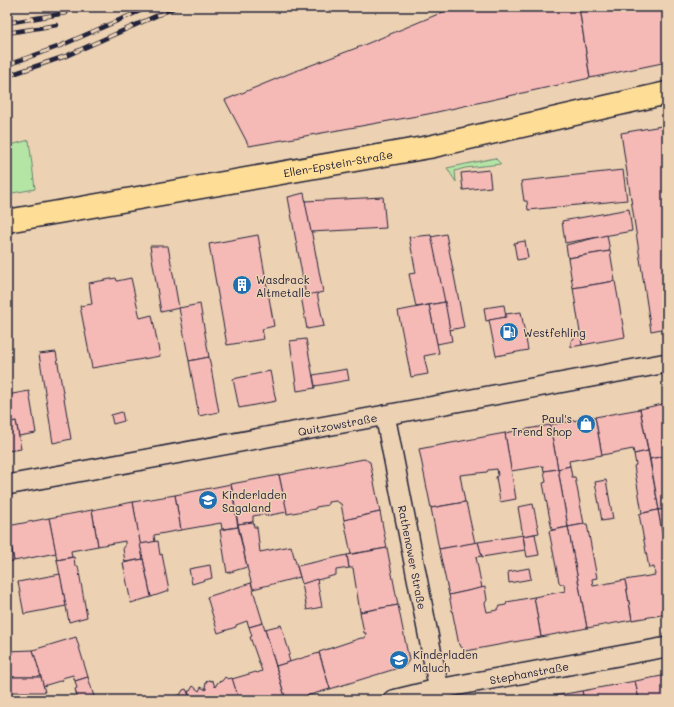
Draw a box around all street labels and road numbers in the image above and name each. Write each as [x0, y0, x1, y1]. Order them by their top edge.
street label: Ellen-Epstein-Straße [282, 146, 394, 180]
street label: Quitzowstraße [296, 409, 378, 439]
street label: Rathenower Straße [395, 504, 431, 611]
street label: Stephanstraße [488, 658, 570, 687]

